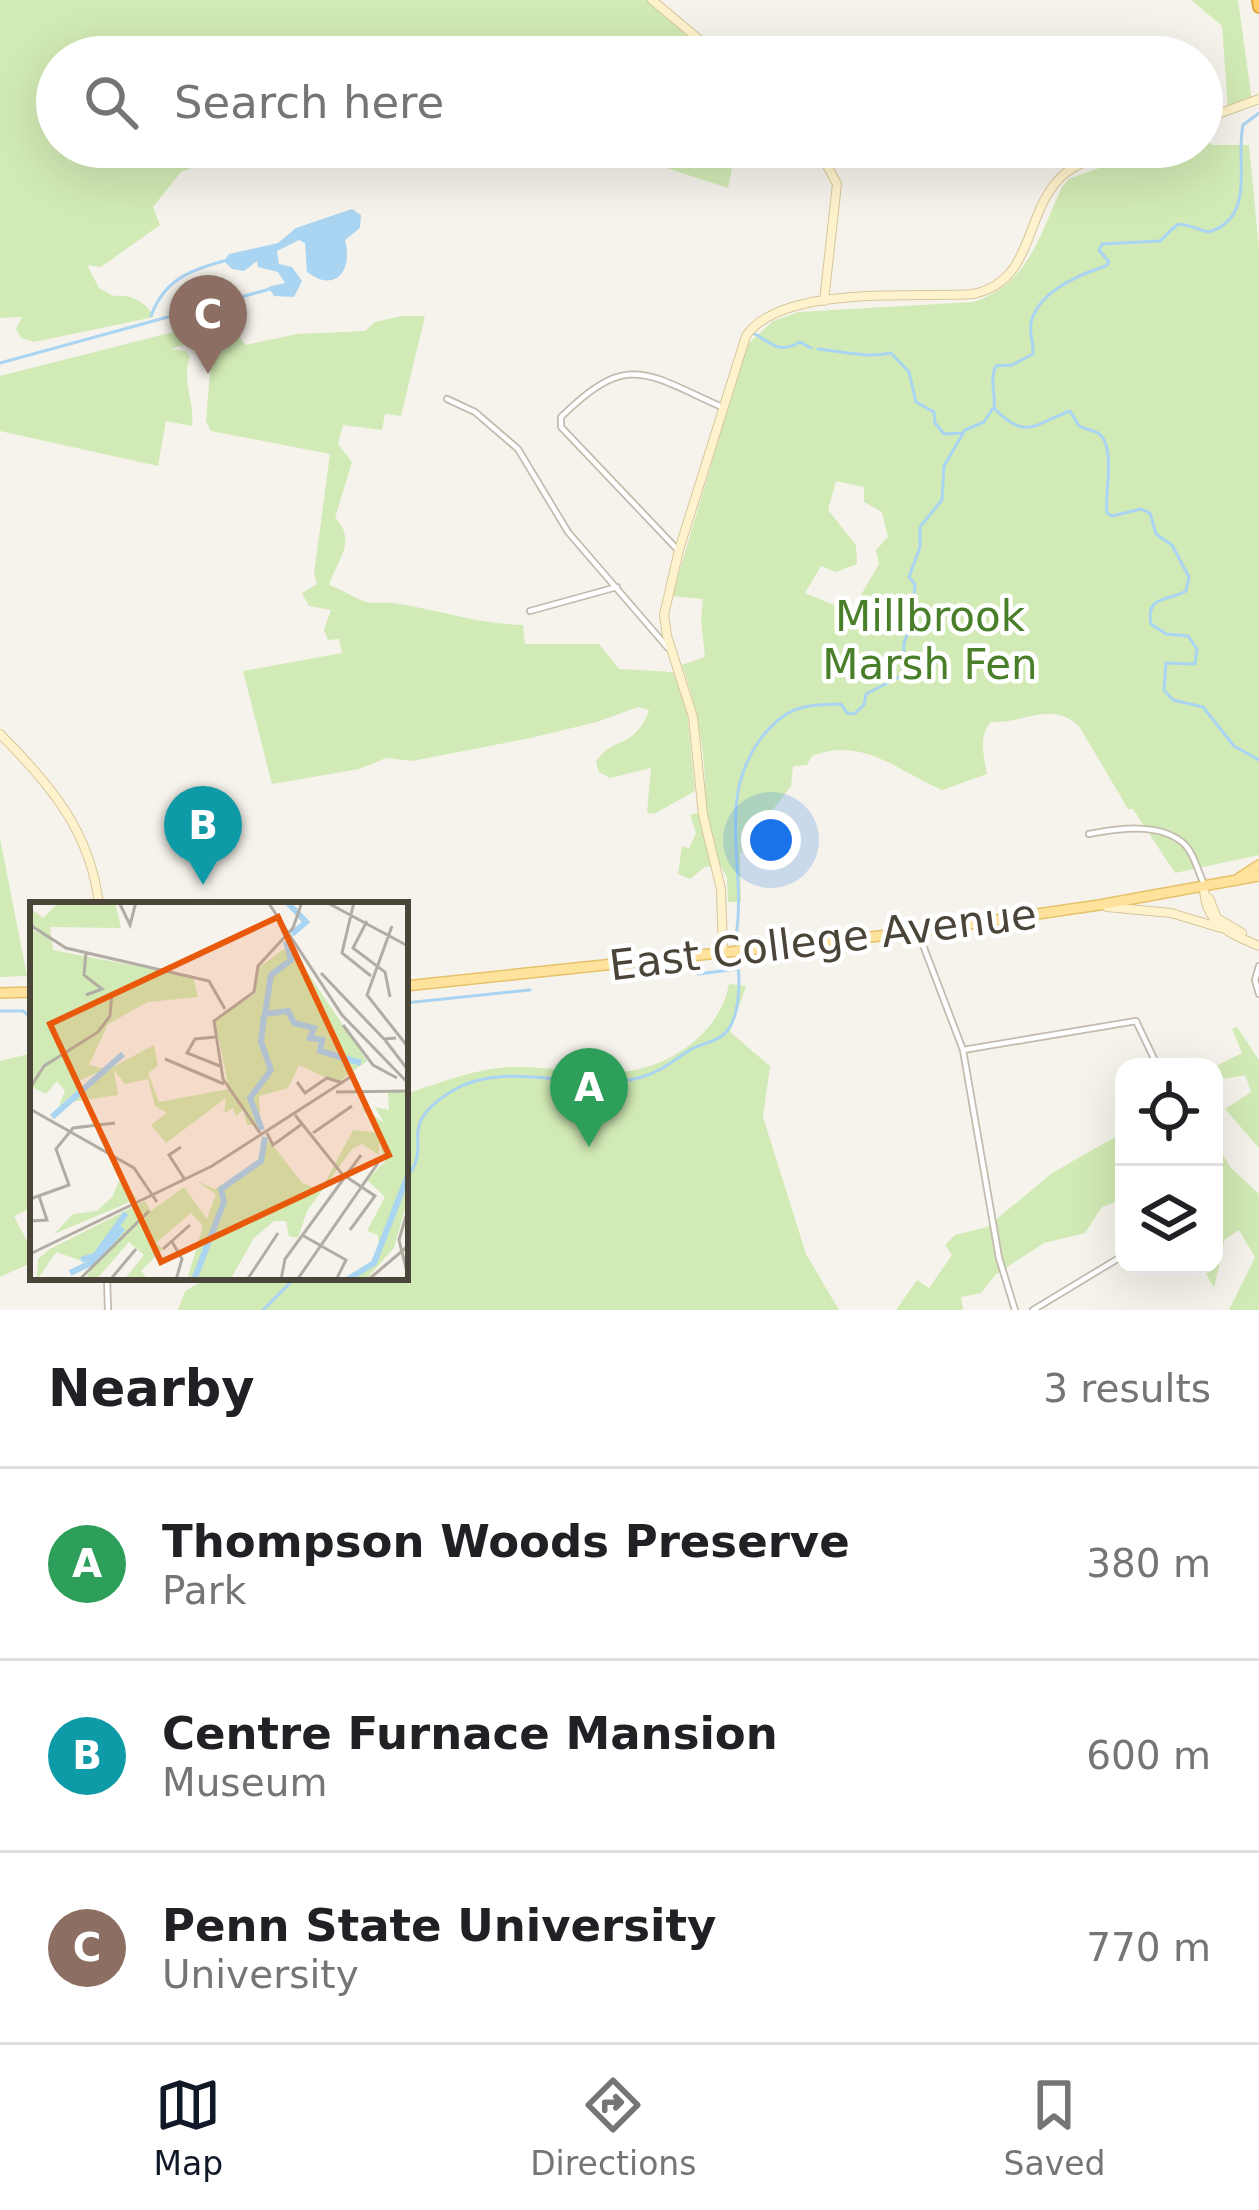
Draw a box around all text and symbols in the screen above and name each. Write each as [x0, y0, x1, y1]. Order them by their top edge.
search box [36, 36, 1223, 168]
icon: search [78, 69, 144, 135]
text: Search here [174, 76, 444, 129]
pin: C [169, 275, 247, 374]
park label: Millbrook Marsh Fen [822, 592, 1038, 689]
pin: B [164, 786, 242, 885]
your location [741, 810, 801, 870]
street label: East College Avenue [607, 889, 1039, 991]
inset map [30, 902, 408, 1280]
pin: A [550, 1048, 628, 1147]
map controls [1115, 1058, 1223, 1274]
button: locate [1115, 1058, 1223, 1166]
button: layers [1115, 1166, 1223, 1274]
text: Nearby [48, 1359, 255, 1418]
text: 3 results [1043, 1366, 1211, 1411]
text: Thompson Woods Preserve [162, 1515, 850, 1568]
text: A [72, 1541, 102, 1586]
text: 380 m [1086, 1541, 1211, 1586]
text: Park [162, 1568, 246, 1613]
text: Centre Furnace Mansion [162, 1707, 778, 1760]
text: B [72, 1733, 102, 1778]
text: 600 m [1086, 1733, 1211, 1778]
text: Museum [162, 1760, 327, 1805]
text: Penn State University [162, 1899, 716, 1952]
text: C [73, 1925, 101, 1970]
text: 770 m [1086, 1925, 1211, 1970]
text: University [162, 1952, 359, 1997]
tab: Map [154, 2072, 223, 2183]
tab: Directions [530, 2072, 696, 2183]
tab: Saved [1004, 2072, 1105, 2183]

